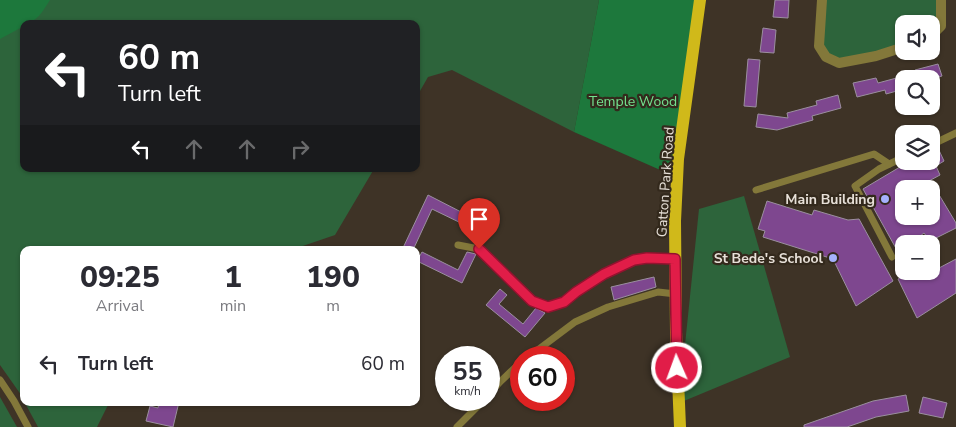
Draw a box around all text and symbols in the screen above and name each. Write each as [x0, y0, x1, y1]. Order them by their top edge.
map controls [895, 15, 940, 280]
button: sound [895, 15, 940, 60]
text: 60 m [118, 34, 200, 81]
icon: left [35, 40, 100, 105]
button: search [895, 70, 940, 115]
text: Turn left [118, 79, 201, 109]
park label: Temple Wood [589, 92, 677, 111]
button: layers [895, 125, 940, 170]
street label: Gatton Park Road [652, 126, 679, 238]
icon: left [127, 135, 155, 163]
icon: ahead [180, 135, 208, 163]
icon: ahead [233, 135, 261, 163]
icon: right [286, 135, 314, 163]
button: + [895, 180, 940, 225]
place label: Main Building [785, 190, 875, 209]
marker: Main Building [879, 193, 891, 205]
pin [458, 198, 500, 249]
icon: arrive [465, 205, 493, 233]
button: − [895, 235, 940, 280]
place label: St Bede's School [714, 249, 824, 268]
marker: St Bede's School [827, 252, 839, 264]
text: 09:25 [80, 257, 160, 298]
text: 1 [224, 257, 242, 298]
text: 190 [306, 257, 360, 298]
text: Arrival [96, 295, 144, 317]
text: min [220, 295, 246, 317]
text: m [326, 295, 340, 317]
position arrow [650, 341, 702, 393]
speed limit sign: 60 [510, 346, 575, 411]
icon: left [35, 350, 63, 378]
text: Turn left [78, 351, 153, 377]
text: 60 m [361, 351, 405, 377]
text: 55 [452, 355, 483, 389]
text: km/h [454, 383, 481, 399]

